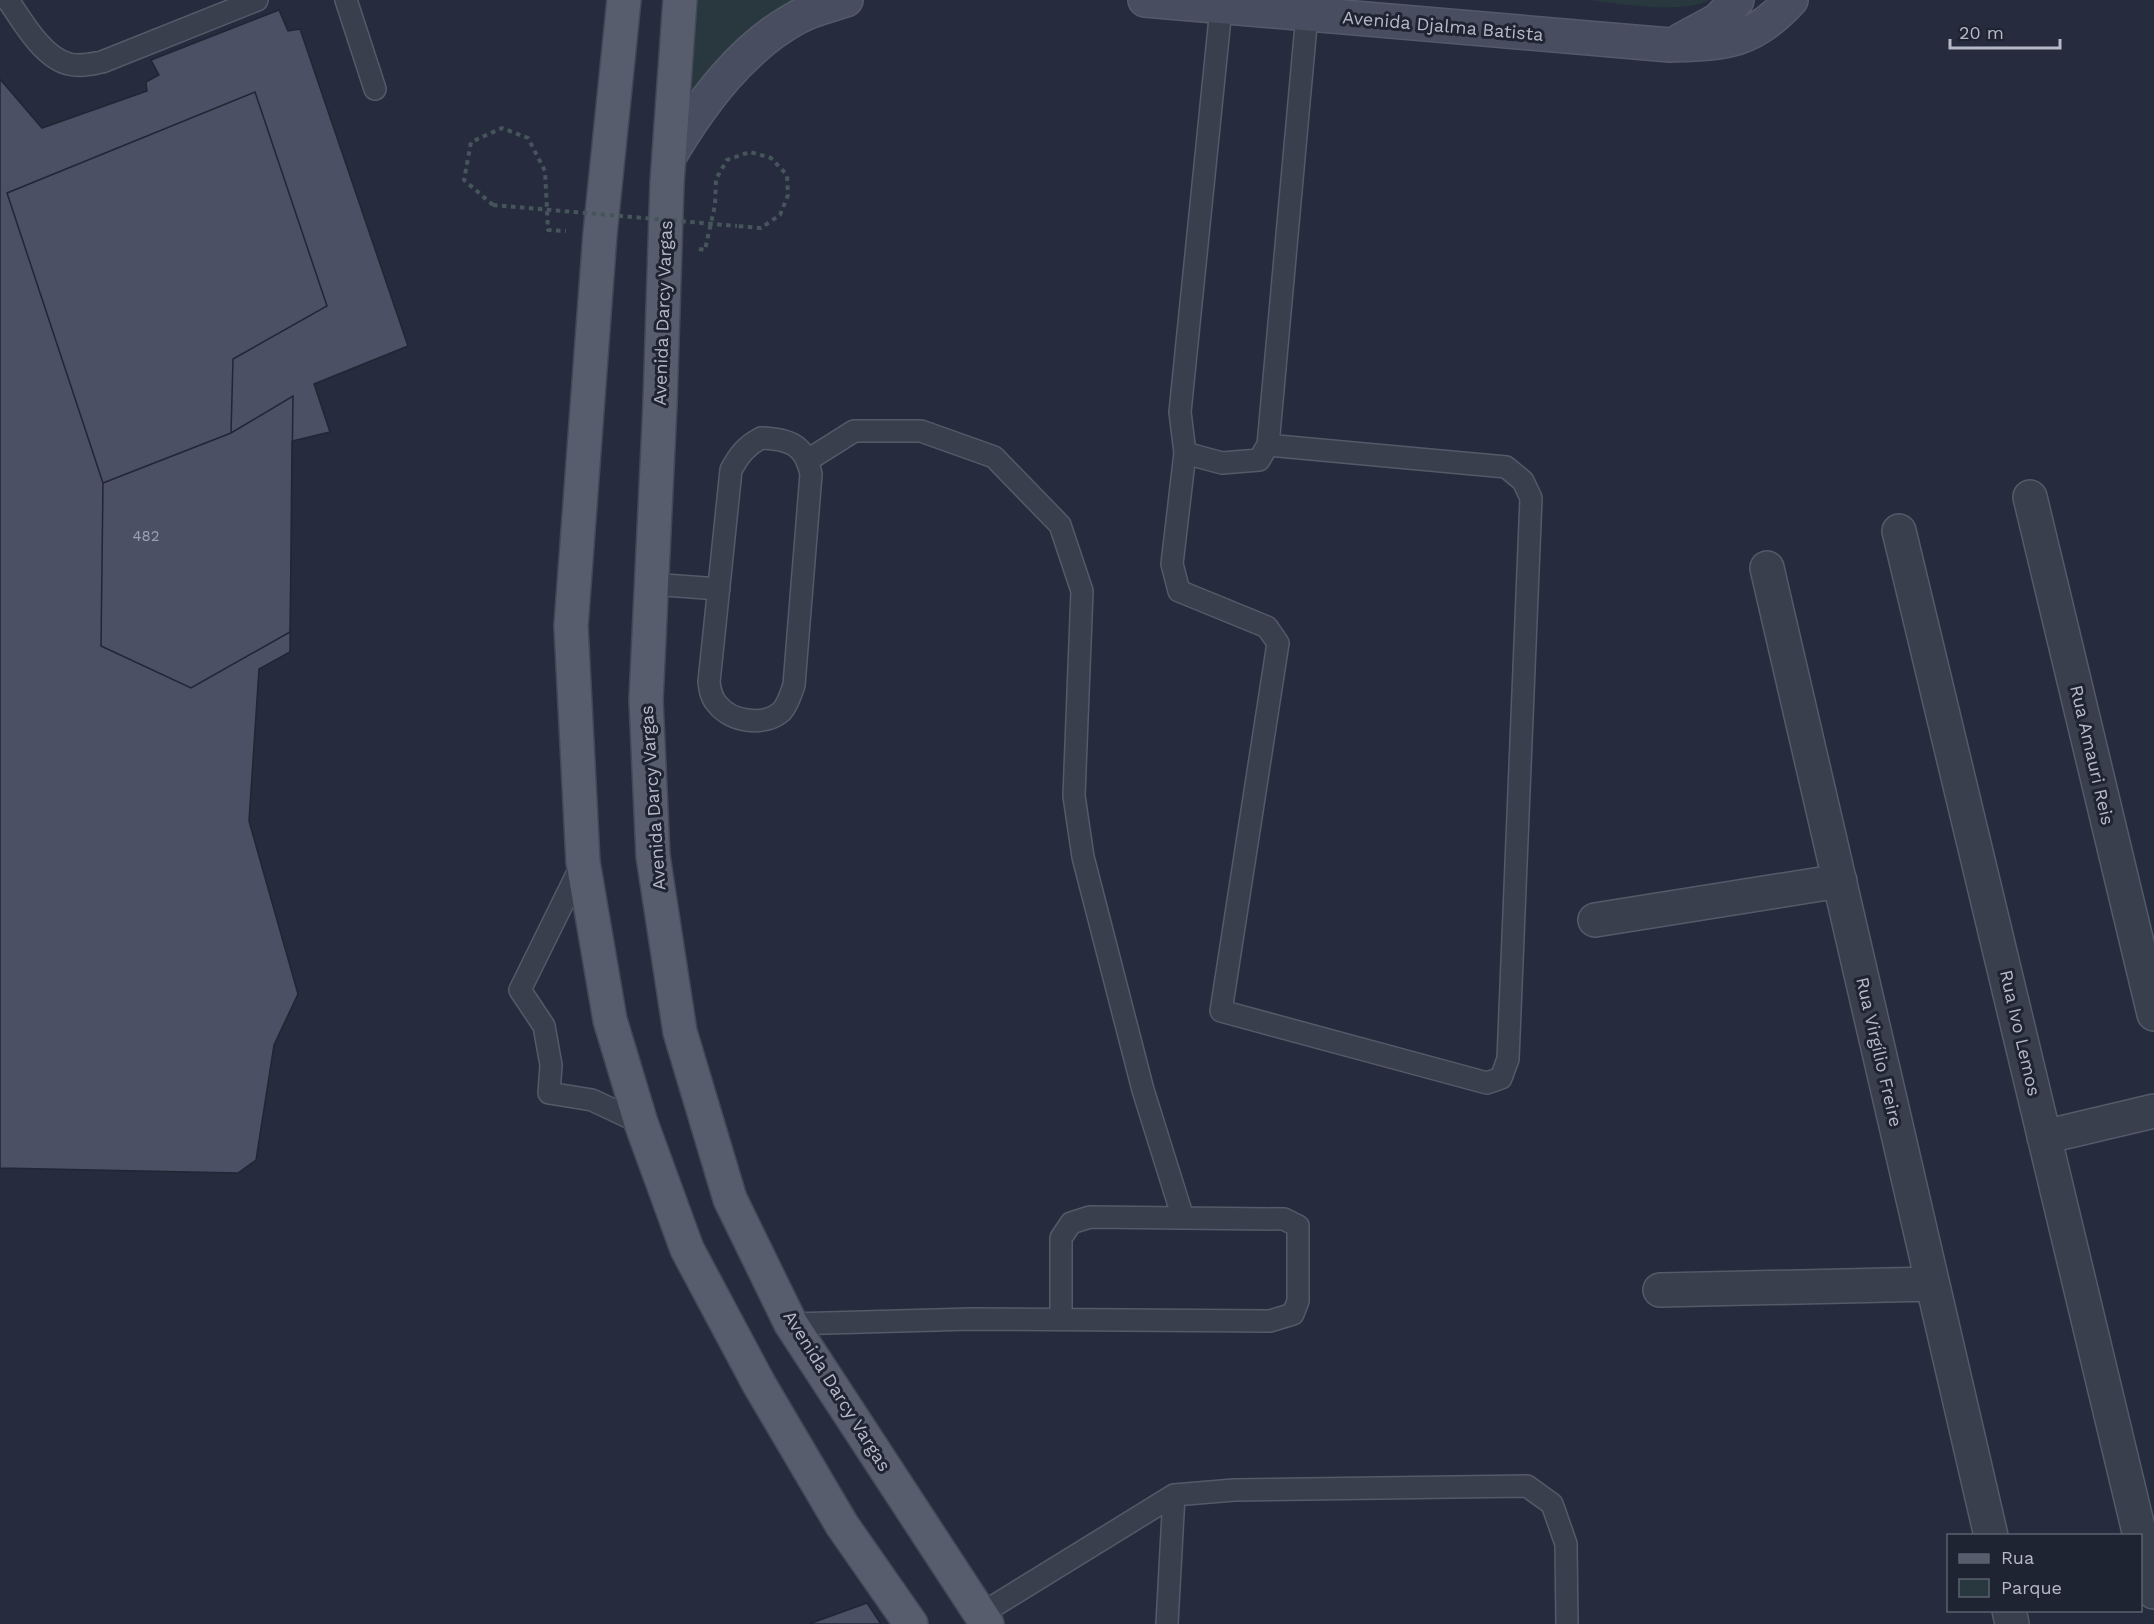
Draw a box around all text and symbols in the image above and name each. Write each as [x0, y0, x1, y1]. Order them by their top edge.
street label: Avenida Djalma Batista [1342, 6, 1544, 45]
scale bar [1950, 12, 2060, 50]
text: 20 m [1959, 22, 2004, 43]
street label: Avenida Darcy Vargas [649, 220, 676, 406]
house number: 482 [132, 527, 160, 545]
street label: Rua Amauri Reis [2066, 683, 2119, 827]
street label: Avenida Darcy Vargas [636, 705, 669, 891]
street label: Rua Ivo Lemos [1996, 968, 2045, 1098]
street label: Rua Virgílio Freire [1852, 975, 1907, 1129]
street label: Avenida Darcy Vargas [779, 1307, 895, 1475]
legend [1947, 1534, 2142, 1612]
text: Rua [2001, 1547, 2034, 1568]
text: Parque [2001, 1577, 2062, 1598]

